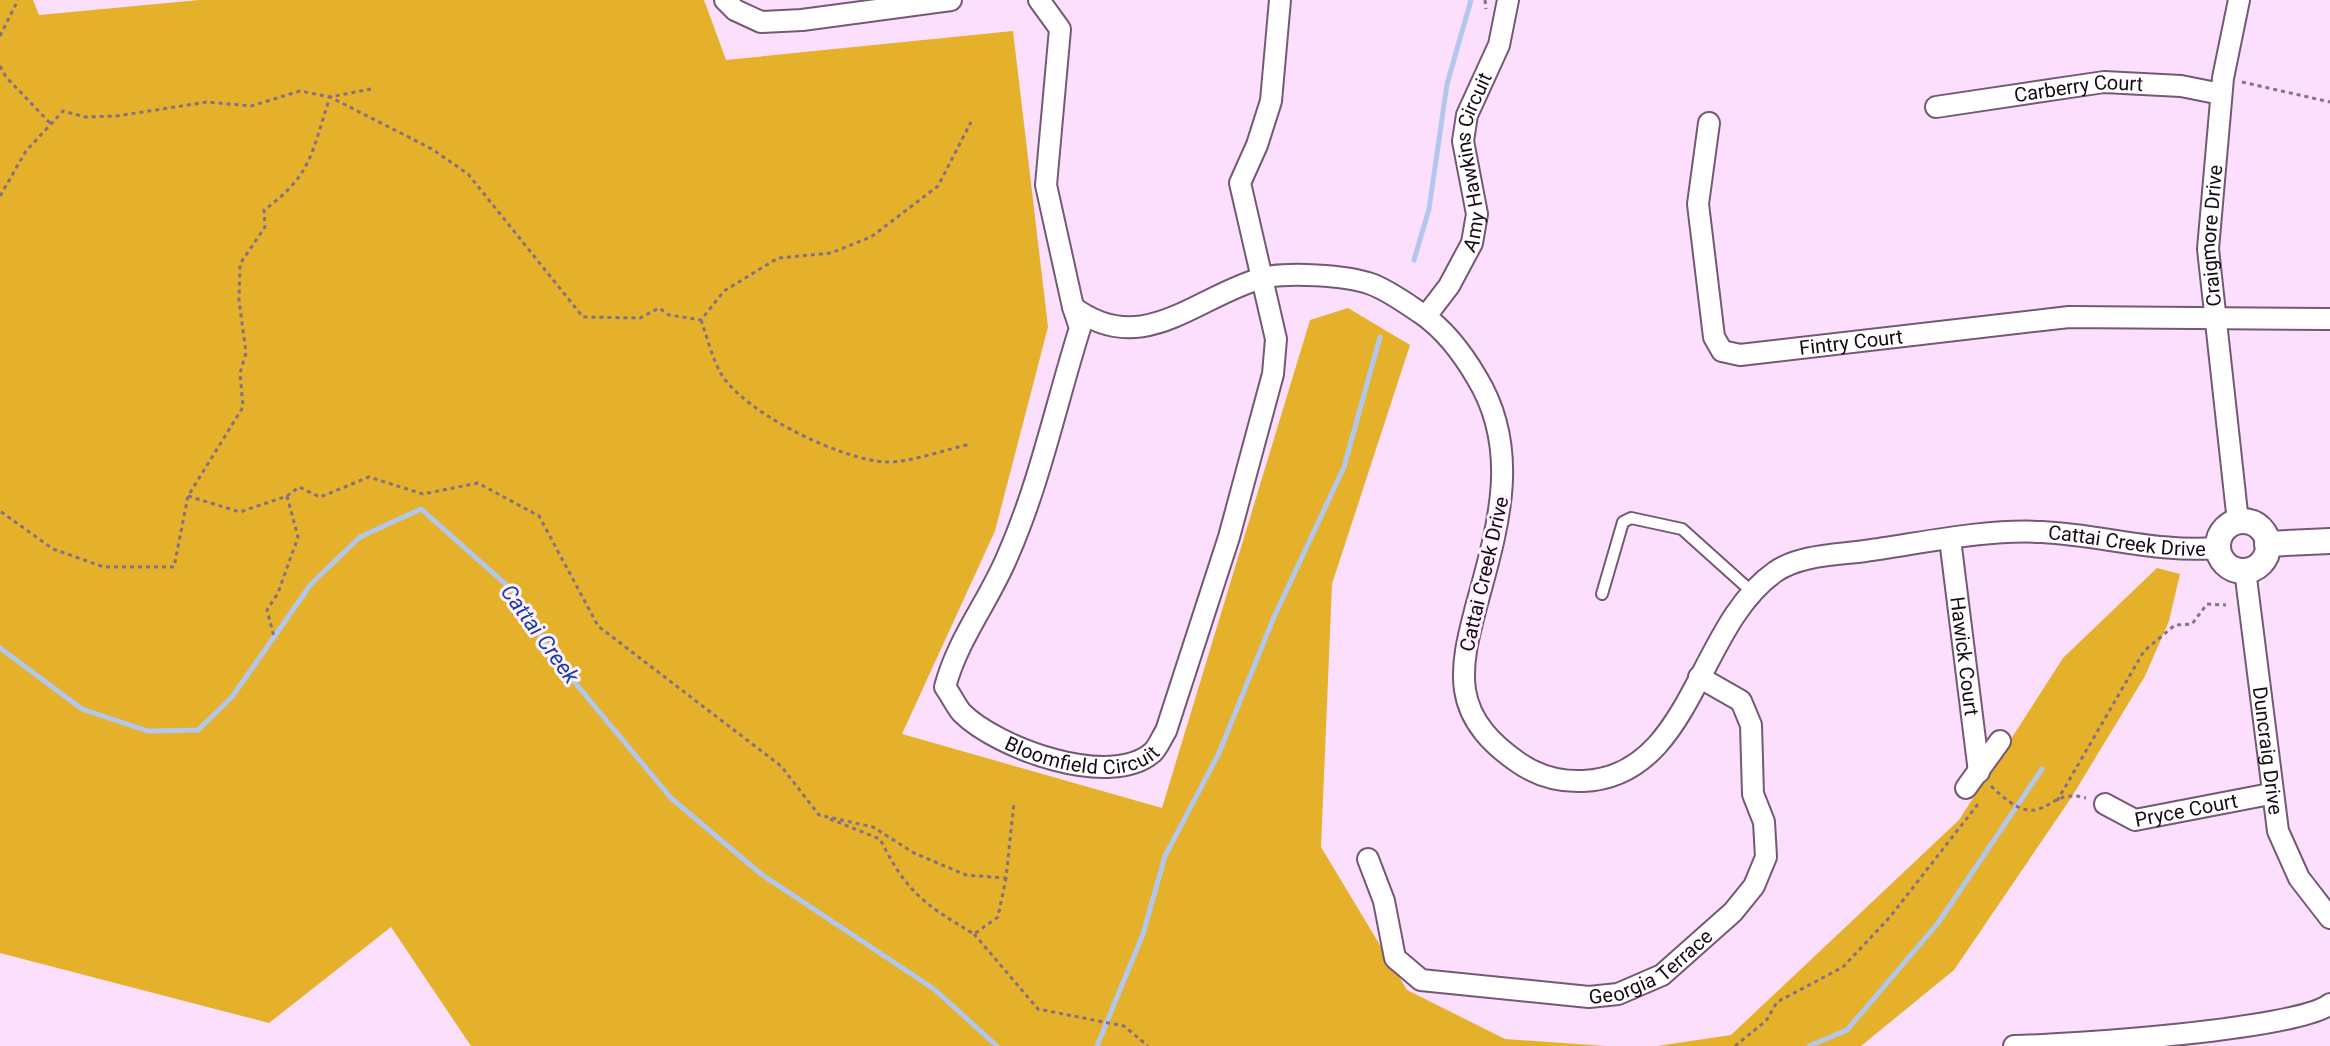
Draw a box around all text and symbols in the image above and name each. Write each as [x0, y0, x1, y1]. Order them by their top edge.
street label: Amy Hawkins Circuit [1451, 69, 1497, 256]
street label: Carberry Court [2012, 70, 2144, 107]
street label: Craigmore Drive [2195, 164, 2227, 308]
street label: Fintry Court [1798, 324, 1904, 360]
street label: Cattai Creek Drive [1454, 494, 1514, 654]
street label: Cattai Creek Drive [2047, 520, 2206, 561]
water label: Cattai Creek [496, 580, 585, 689]
street label: Hawick Court [1945, 595, 1984, 717]
street label: Duncraig Drive [2248, 685, 2288, 816]
street label: Bloomfield Circuit [1000, 723, 1158, 753]
text: Bloomfield Circuit [1001, 731, 1164, 779]
street label: Pryce Court [2133, 789, 2240, 832]
street label: Georgia Terrace [1588, 924, 1717, 1009]

